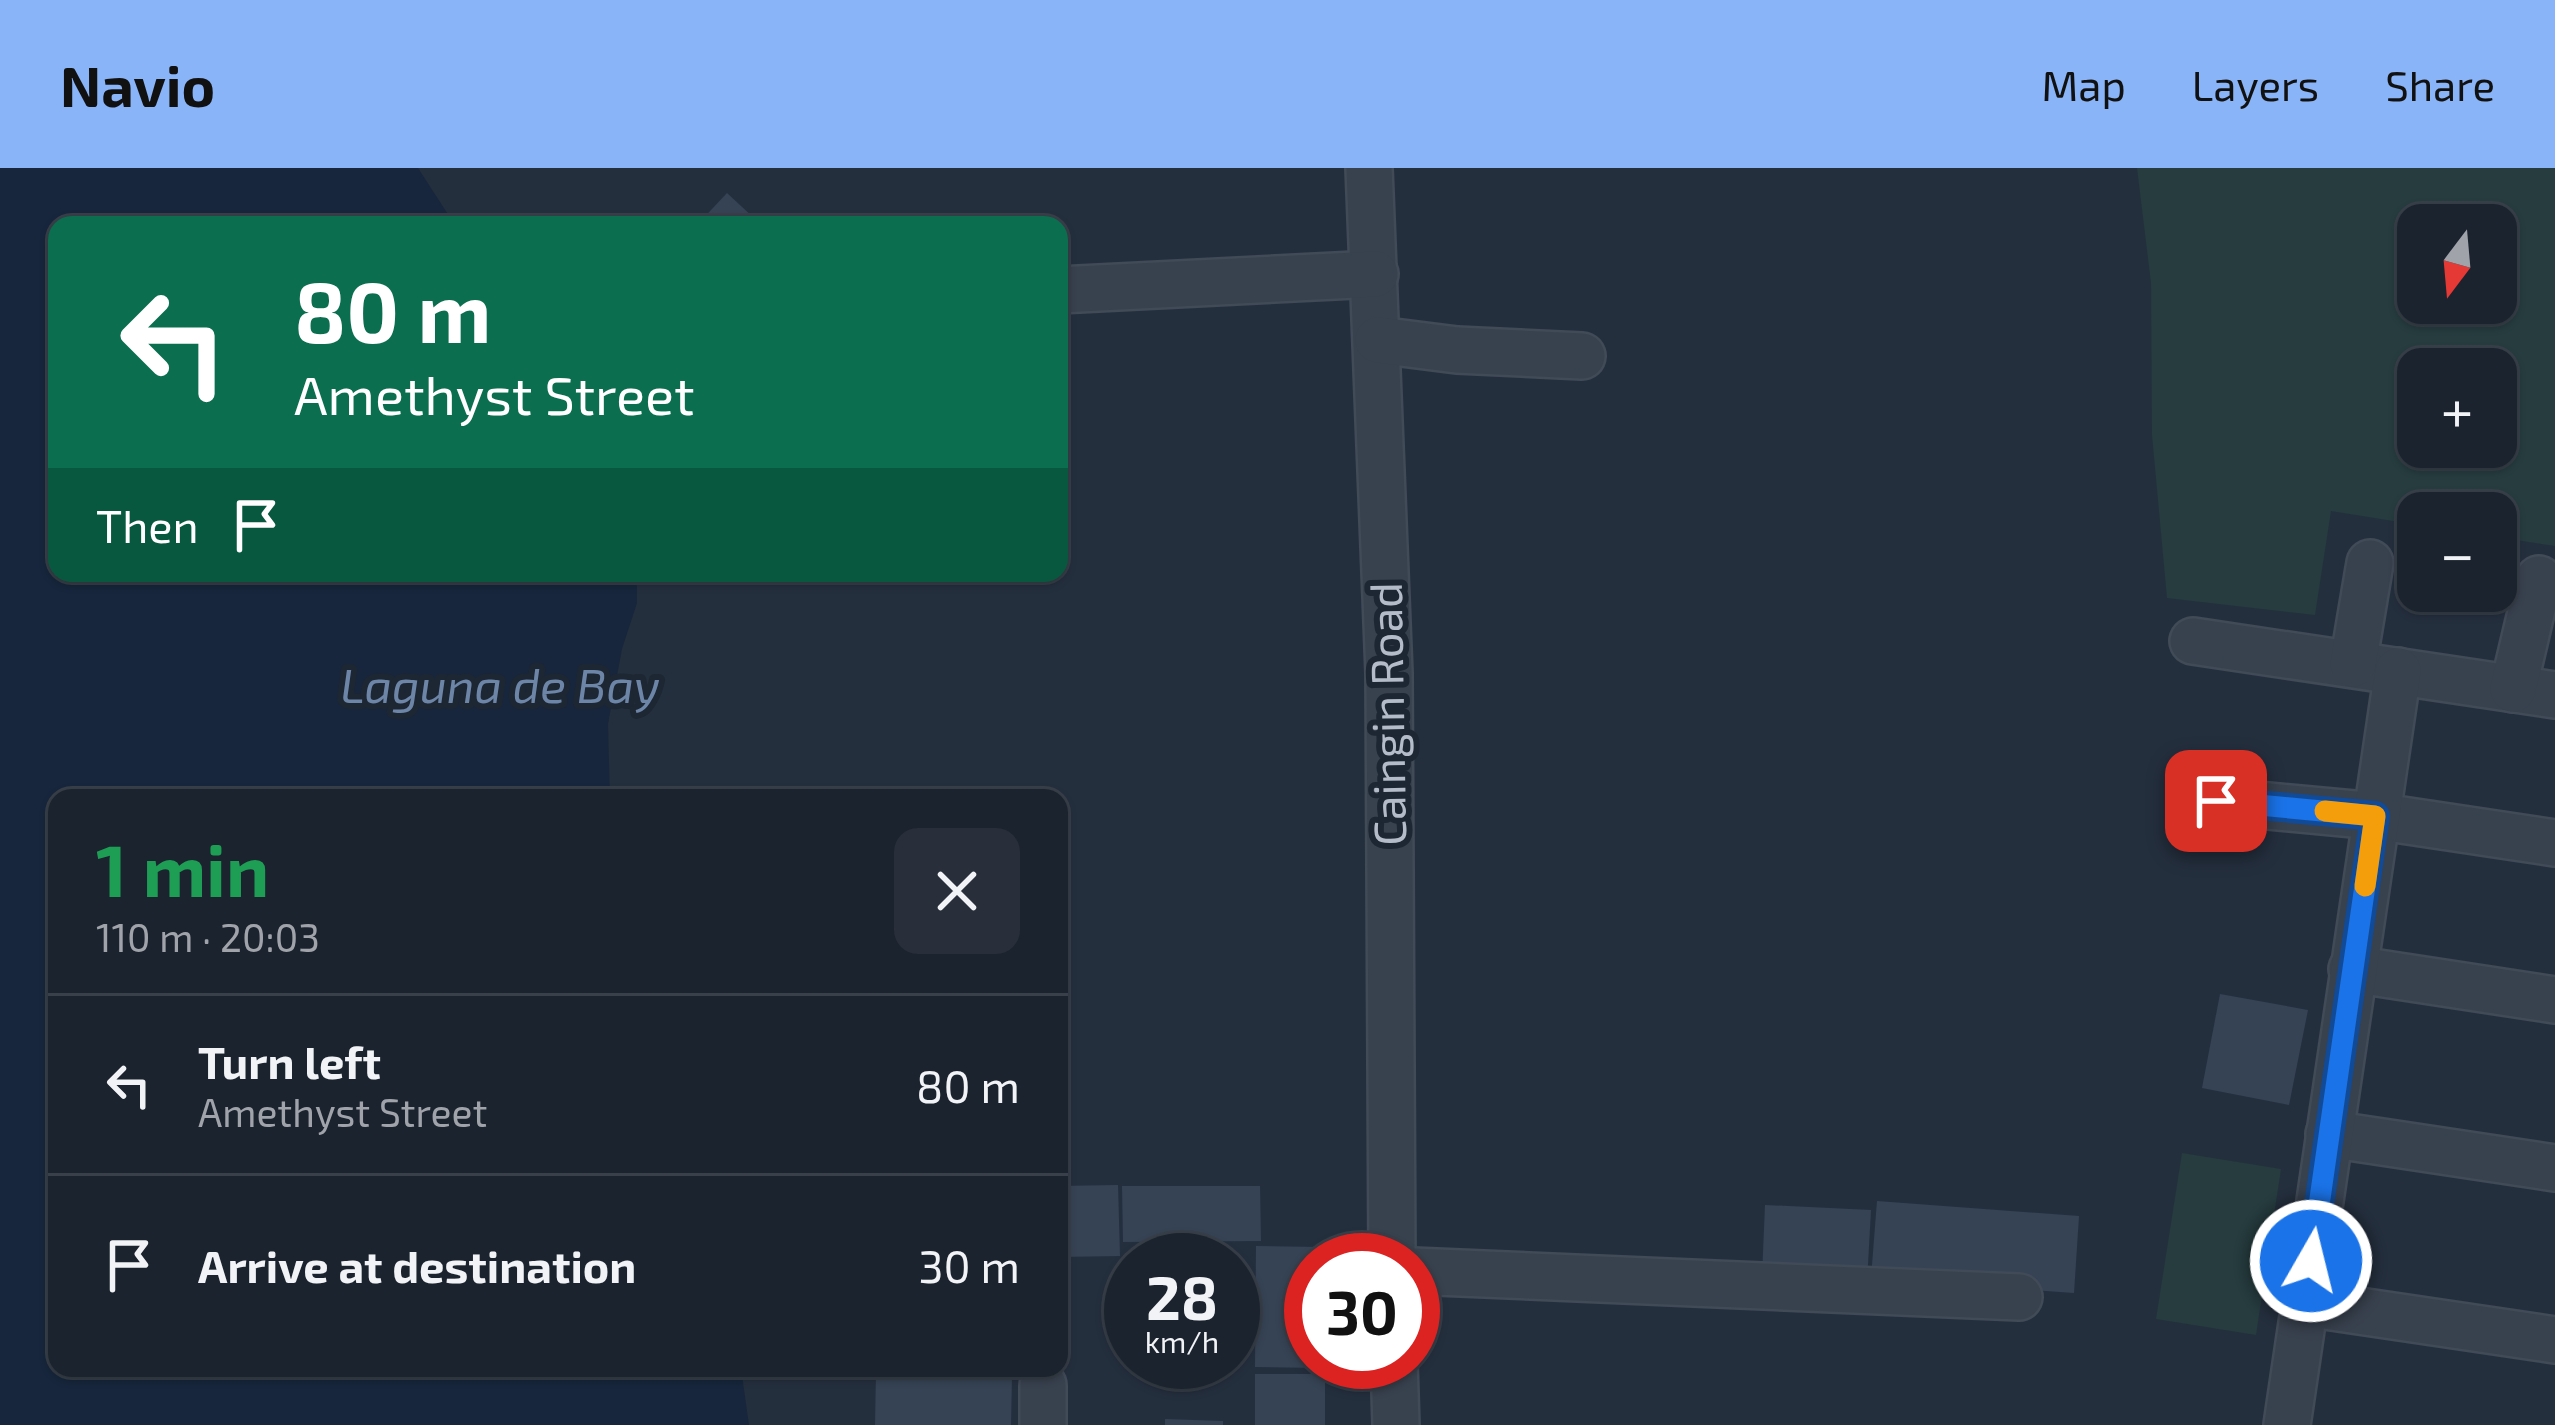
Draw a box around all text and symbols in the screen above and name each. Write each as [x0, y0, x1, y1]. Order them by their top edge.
text: Navio [60, 50, 215, 118]
text: Map [2042, 59, 2126, 109]
text: Layers [2192, 59, 2319, 109]
text: Share [2385, 59, 2495, 109]
north arrow [2397, 204, 2517, 324]
map controls [2397, 204, 2517, 612]
text: 80 m [294, 259, 491, 360]
icon: left [96, 264, 252, 420]
button: + [2397, 348, 2517, 468]
text: Amethyst Street [294, 361, 695, 426]
icon: arrive [223, 492, 289, 558]
button: − [2397, 492, 2517, 612]
text: Then [96, 498, 199, 552]
street label: Caingin Road [1357, 582, 1415, 846]
water label: Laguna de Bay [340, 655, 660, 713]
pin [2165, 750, 2267, 852]
icon: arrive [2183, 768, 2249, 834]
text: 1 min [96, 825, 269, 911]
button: close [894, 828, 1020, 954]
text: 110 m · 20:03 [96, 913, 320, 960]
text: Turn left [198, 1034, 381, 1088]
icon: left [96, 1052, 162, 1118]
text: 80 m [916, 1058, 1020, 1112]
text: Amethyst Street [198, 1088, 487, 1135]
position arrow [2248, 1198, 2374, 1324]
icon: arrive [96, 1232, 162, 1298]
speed limit sign: 30 [1284, 1233, 1440, 1389]
text: Arrive at destination [198, 1238, 636, 1292]
text: 30 m [918, 1238, 1020, 1292]
text: 28 [1146, 1260, 1218, 1332]
text: km/h [1145, 1323, 1219, 1359]

